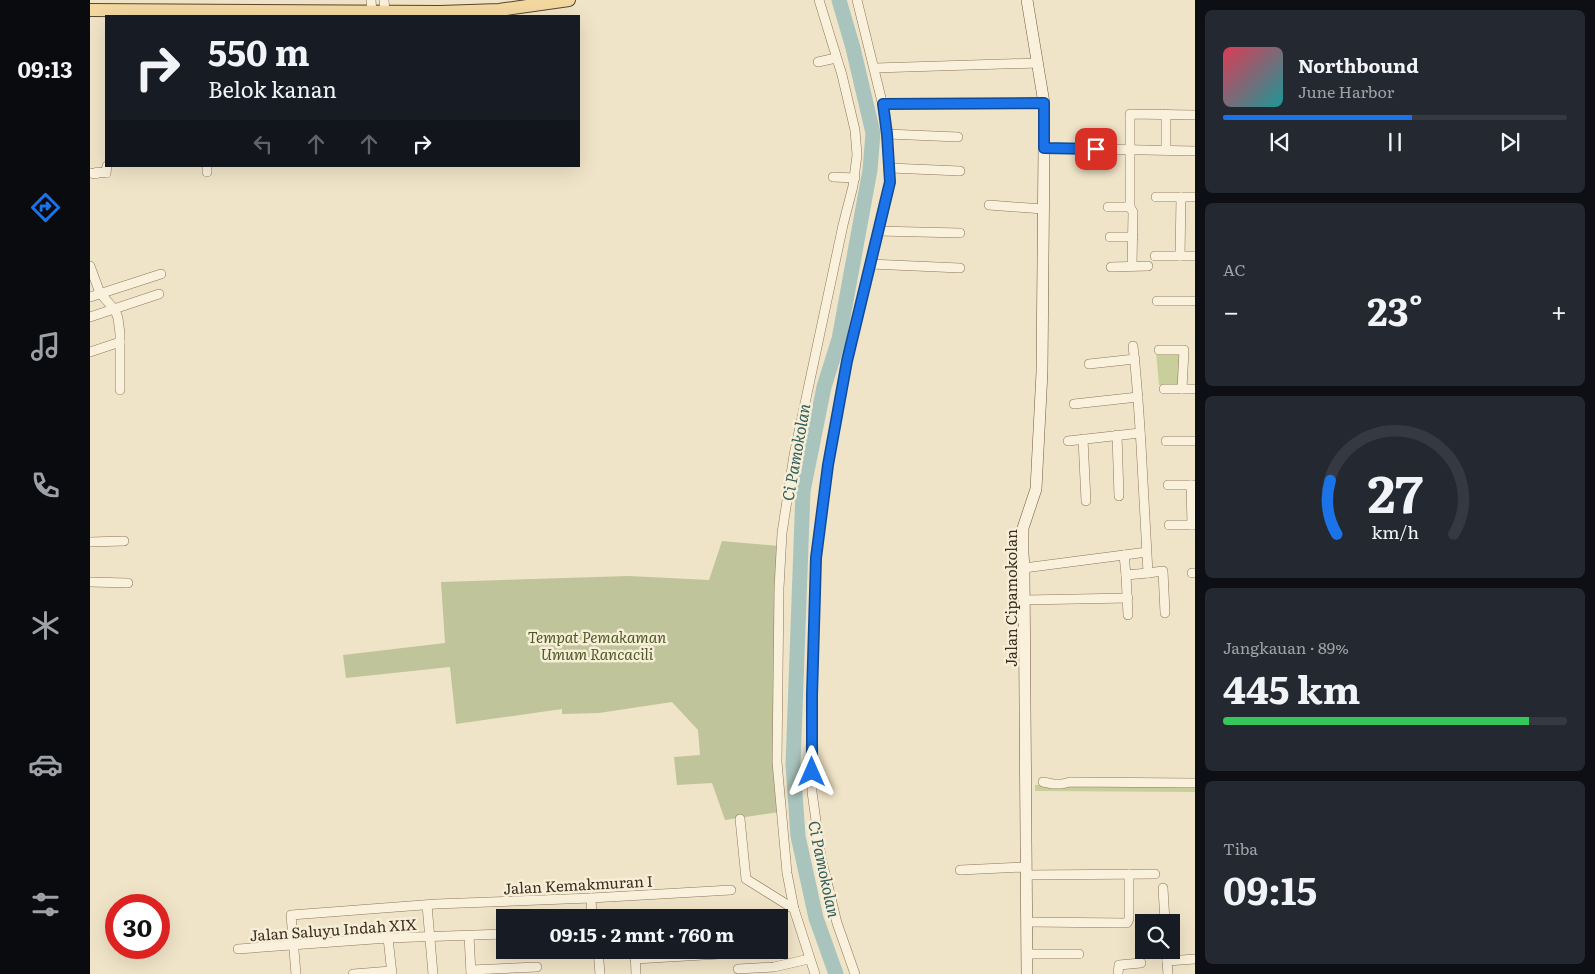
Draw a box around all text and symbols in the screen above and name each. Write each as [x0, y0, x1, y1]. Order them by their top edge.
text: 550 m [208, 25, 310, 77]
icon: right [125, 35, 190, 100]
text: Northbound [1298, 51, 1419, 79]
text: 09:13 [18, 52, 72, 85]
text: Belok kanan [208, 72, 337, 105]
text: June Harbor [1298, 79, 1394, 103]
pin [1075, 128, 1117, 170]
icon: previous [1266, 128, 1294, 156]
icon: pause [1381, 128, 1409, 156]
icon: next [1496, 128, 1524, 156]
icon: left [249, 130, 277, 158]
icon: ahead [302, 130, 330, 158]
icon: ahead [355, 130, 383, 158]
icon: right [408, 130, 436, 158]
icon: arrive [1082, 135, 1110, 163]
icon: directions [28, 190, 63, 225]
text: AC [1223, 257, 1246, 281]
text: 23° [1367, 281, 1423, 338]
text: − [1223, 289, 1239, 331]
text: + [1551, 289, 1567, 331]
icon: music [28, 329, 63, 364]
water label: Ci Pamokolan [775, 401, 815, 503]
text: 27 [1367, 452, 1423, 529]
icon: phone [28, 468, 63, 503]
text: km/h [1371, 518, 1419, 545]
street label: Jalan Cipamokolan [999, 529, 1022, 667]
icon: climate [28, 608, 63, 643]
park label: Tempat Pemakaman Umum Rancacili [528, 625, 666, 665]
text: Jangkauan · 89% [1223, 635, 1349, 659]
text: 445 km [1223, 659, 1360, 716]
position arrow [785, 745, 837, 797]
icon: car [28, 747, 63, 782]
water label: Ci Pamokolan [803, 818, 847, 920]
text: Tiba [1223, 836, 1258, 860]
text: 09:15 [1223, 860, 1317, 917]
street label: Jalan Kemakmuran I [503, 869, 653, 899]
icon: filters [28, 887, 63, 922]
speed limit sign: 30 [105, 894, 170, 959]
street label: Jalan Saluyu Indah XIX [249, 912, 418, 946]
map controls [1135, 914, 1180, 959]
button: search [1135, 914, 1180, 959]
text: 09:15 · 2 mnt · 760 m [550, 920, 734, 948]

